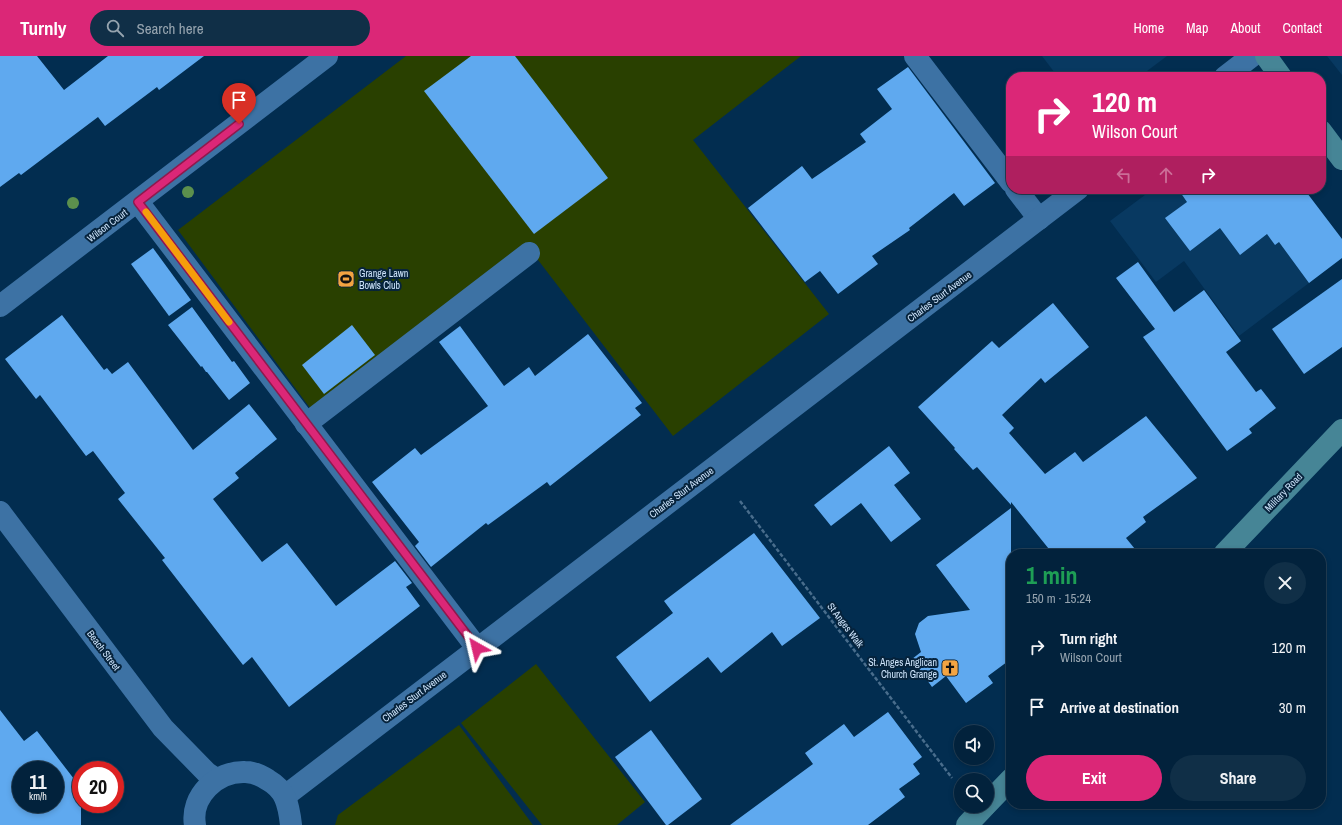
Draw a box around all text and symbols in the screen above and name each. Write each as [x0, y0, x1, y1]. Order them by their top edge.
search box [90, 10, 370, 46]
text: Turnly [20, 15, 66, 41]
icon: search [104, 17, 126, 39]
text: Search here [136, 18, 204, 39]
text: Home [1133, 19, 1164, 37]
text: Map [1186, 19, 1208, 37]
text: About [1230, 19, 1260, 37]
text: Contact [1282, 19, 1322, 37]
pin [222, 83, 256, 124]
text: 120 m [1092, 83, 1157, 121]
icon: right [1026, 88, 1078, 140]
icon: arrive [228, 89, 250, 111]
text: Wilson Court [1092, 119, 1177, 144]
icon: left [1113, 164, 1135, 186]
icon: ahead [1155, 164, 1177, 186]
icon: right [1197, 164, 1219, 186]
street label: Wilson Court [84, 206, 131, 245]
place label: Grange Lawn Bowls Club [359, 267, 408, 292]
street label: Charles Sturt Avenue [904, 268, 974, 325]
sports icon: Grange Lawn Bowls Club [336, 269, 356, 289]
street label: Charles Sturt Avenue [646, 464, 716, 521]
street label: Military Road [1262, 470, 1305, 514]
text: 1 min [1026, 559, 1077, 591]
button: close [1264, 562, 1306, 604]
text: 150 m · 15:24 [1026, 590, 1091, 607]
street label: St Anges Walk [824, 600, 867, 651]
street label: Beach Street [84, 627, 123, 674]
position arrow [456, 627, 498, 669]
text: Turn right [1060, 628, 1117, 649]
icon: right [1026, 636, 1048, 658]
text: 120 m [1272, 637, 1306, 658]
text: Wilson Court [1060, 649, 1122, 666]
place label: St. Anges Anglican Church Grange [868, 656, 937, 681]
church icon: St. Anges Anglican Church Grange [940, 658, 960, 678]
street label: Charles Sturt Avenue [379, 668, 449, 725]
icon: arrive [1026, 696, 1048, 718]
text: Arrive at destination [1060, 697, 1179, 718]
text: 30 m [1279, 697, 1306, 718]
map controls [954, 725, 994, 813]
button: sound [954, 725, 994, 765]
button: Exit [1026, 755, 1162, 801]
button: Share [1170, 755, 1306, 801]
speed limit sign: 20 [72, 761, 124, 813]
text: 11 [29, 768, 47, 795]
button: search [954, 773, 994, 813]
text: km/h [29, 790, 47, 803]

